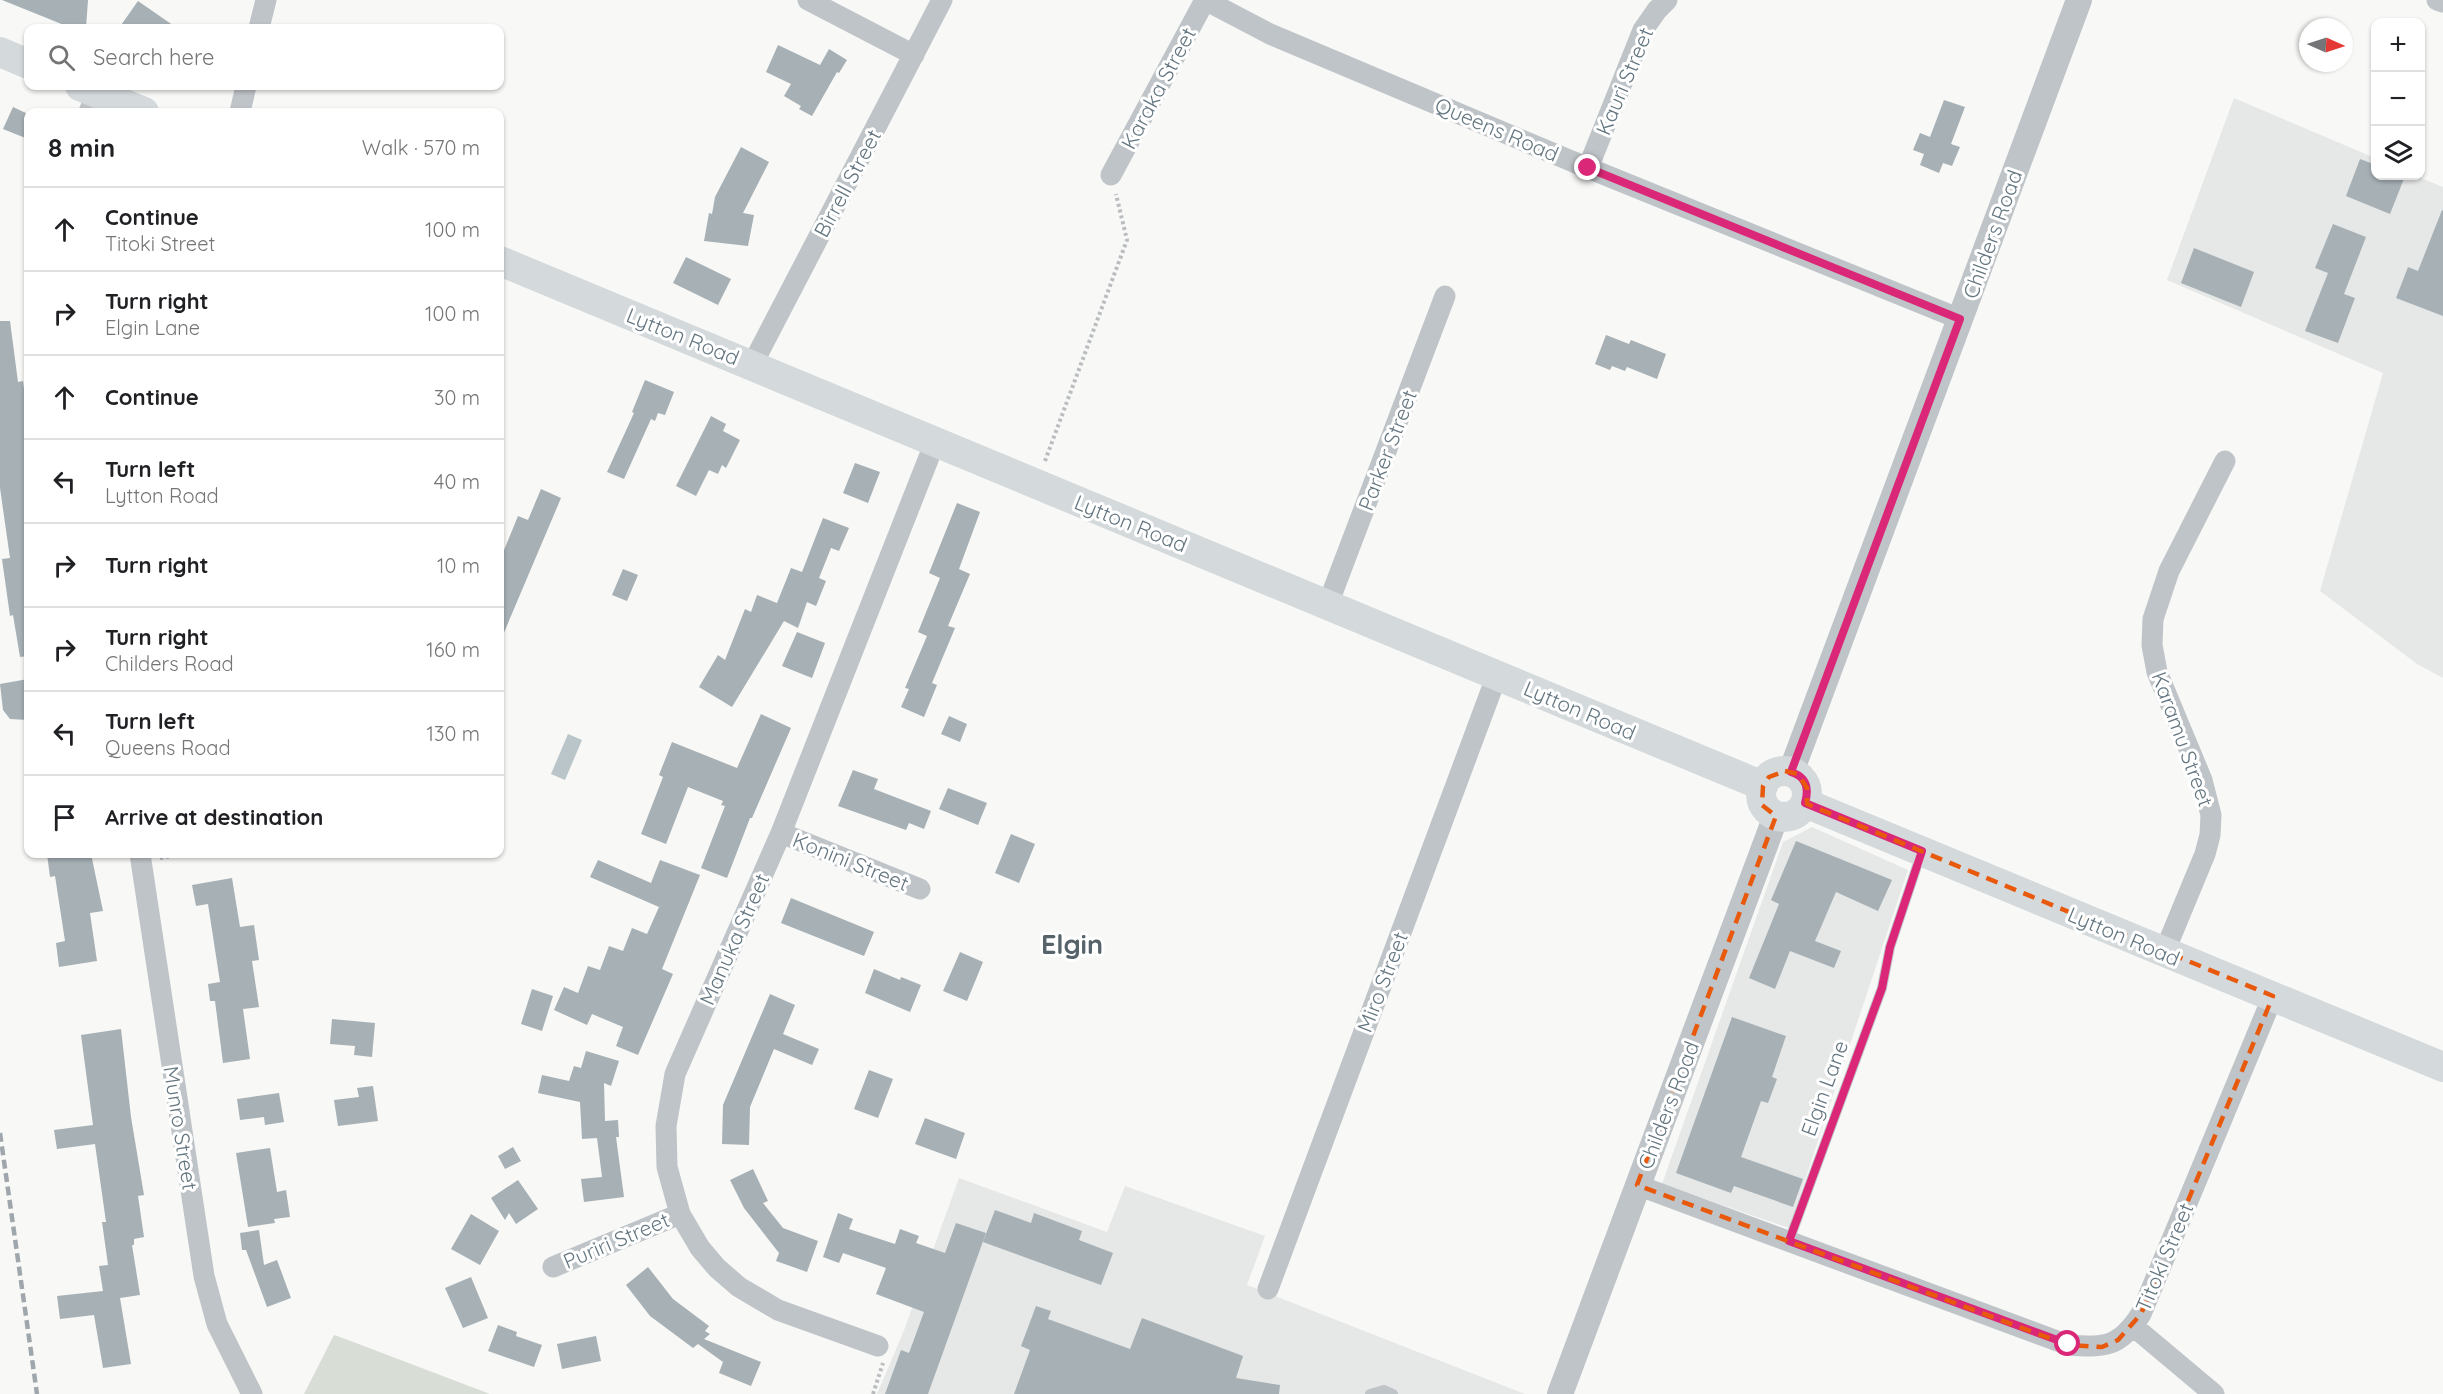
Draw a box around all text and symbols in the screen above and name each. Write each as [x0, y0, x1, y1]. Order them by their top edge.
north arrow [2299, 18, 2353, 72]
map controls [2371, 18, 2425, 180]
button: + [2371, 18, 2425, 72]
street label: Karaka Street [1115, 23, 1201, 153]
street label: Kauri Street [1590, 23, 1658, 139]
search box [24, 24, 504, 90]
icon: search [45, 41, 78, 74]
text: Search here [93, 43, 214, 71]
button: − [2371, 72, 2425, 126]
street label: Queens Road [1431, 91, 1563, 167]
street label: Birrell Street [808, 125, 886, 241]
button: layers [2371, 126, 2425, 180]
text: 8 min [48, 131, 115, 164]
text: Walk · 570 m [362, 135, 480, 160]
route end [1574, 154, 1600, 180]
street label: Childers Road [1957, 166, 2027, 302]
text: Continue [105, 203, 199, 231]
icon: ahead [48, 213, 81, 246]
text: 100 m [425, 217, 480, 242]
text: Titoki Street [105, 231, 215, 256]
text: Turn right [105, 287, 209, 315]
icon: right [48, 297, 81, 330]
text: 100 m [425, 301, 480, 326]
street label: Lytton Road [623, 302, 743, 370]
text: Elgin Lane [105, 315, 200, 340]
icon: ahead [48, 381, 81, 414]
text: Continue [105, 383, 199, 411]
text: 30 m [434, 385, 480, 410]
street label: Parker Street [1352, 386, 1422, 514]
text: Turn left [105, 455, 195, 483]
icon: left [48, 465, 81, 498]
text: 40 m [434, 469, 480, 494]
text: Lytton Road [105, 483, 219, 508]
street label: Lytton Road [1071, 489, 1191, 557]
icon: right [48, 549, 81, 582]
text: Turn right [105, 551, 209, 579]
text: 10 m [437, 553, 480, 578]
text: Turn right [105, 623, 209, 651]
icon: right [48, 633, 81, 666]
text: 160 m [426, 637, 480, 662]
text: Childers Road [105, 651, 234, 676]
street label: Karamu Street [2147, 668, 2219, 810]
street label: Lytton Road [1520, 675, 1640, 745]
text: Turn left [105, 707, 195, 735]
icon: left [48, 717, 81, 750]
text: 130 m [427, 721, 480, 746]
text: Queens Road [105, 735, 231, 760]
icon: arrive [48, 801, 81, 834]
text: Arrive at destination [105, 803, 323, 831]
street label: Konini Street [789, 826, 913, 896]
street label: Manuka Street [693, 869, 775, 1009]
street label: Lytton Road [2064, 901, 2184, 971]
district label: Elgin [1041, 927, 1103, 961]
street label: Miro Street [1351, 928, 1413, 1036]
street label: Childers Road [1632, 1037, 1704, 1173]
street label: Elgin Lane [1795, 1037, 1853, 1139]
street label: Munro Street [158, 1064, 204, 1192]
street label: Titoki Street [2129, 1199, 2199, 1315]
street label: Puriri Street [559, 1206, 673, 1274]
route start [2054, 1330, 2080, 1356]

